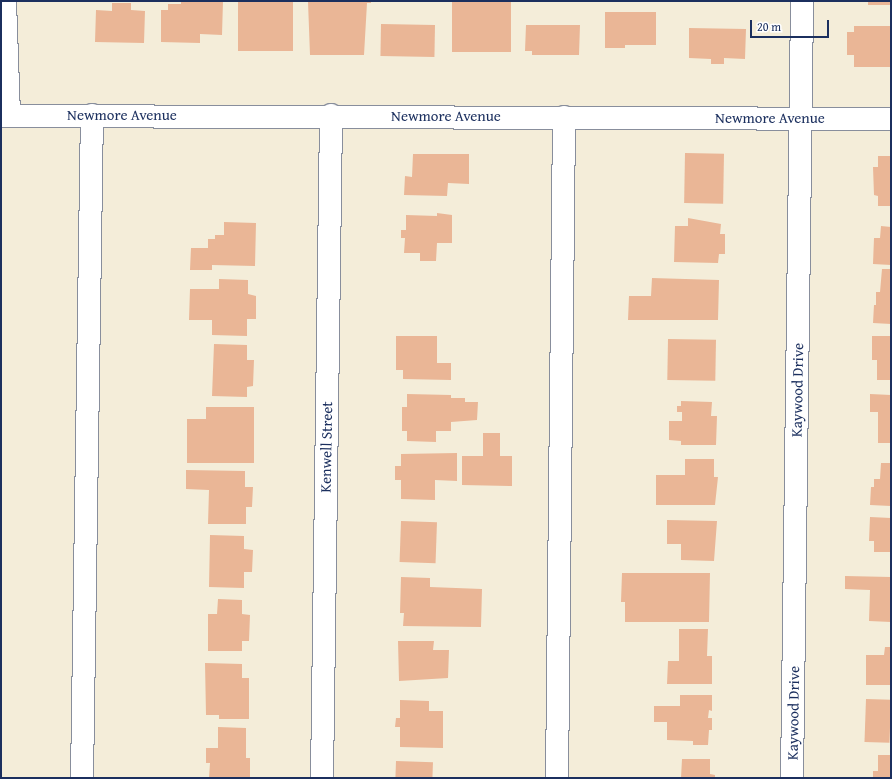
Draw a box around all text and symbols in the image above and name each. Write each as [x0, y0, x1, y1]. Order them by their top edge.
scale bar [752, 12, 831, 38]
text: 20 m [757, 18, 781, 35]
street label: Newmore Avenue [67, 106, 177, 124]
street label: Newmore Avenue [391, 107, 501, 125]
street label: Newmore Avenue [715, 109, 825, 127]
street label: Kaywood Drive [787, 343, 807, 437]
street label: Kenwell Street [316, 401, 336, 493]
street label: Kaywood Drive [783, 666, 803, 760]

